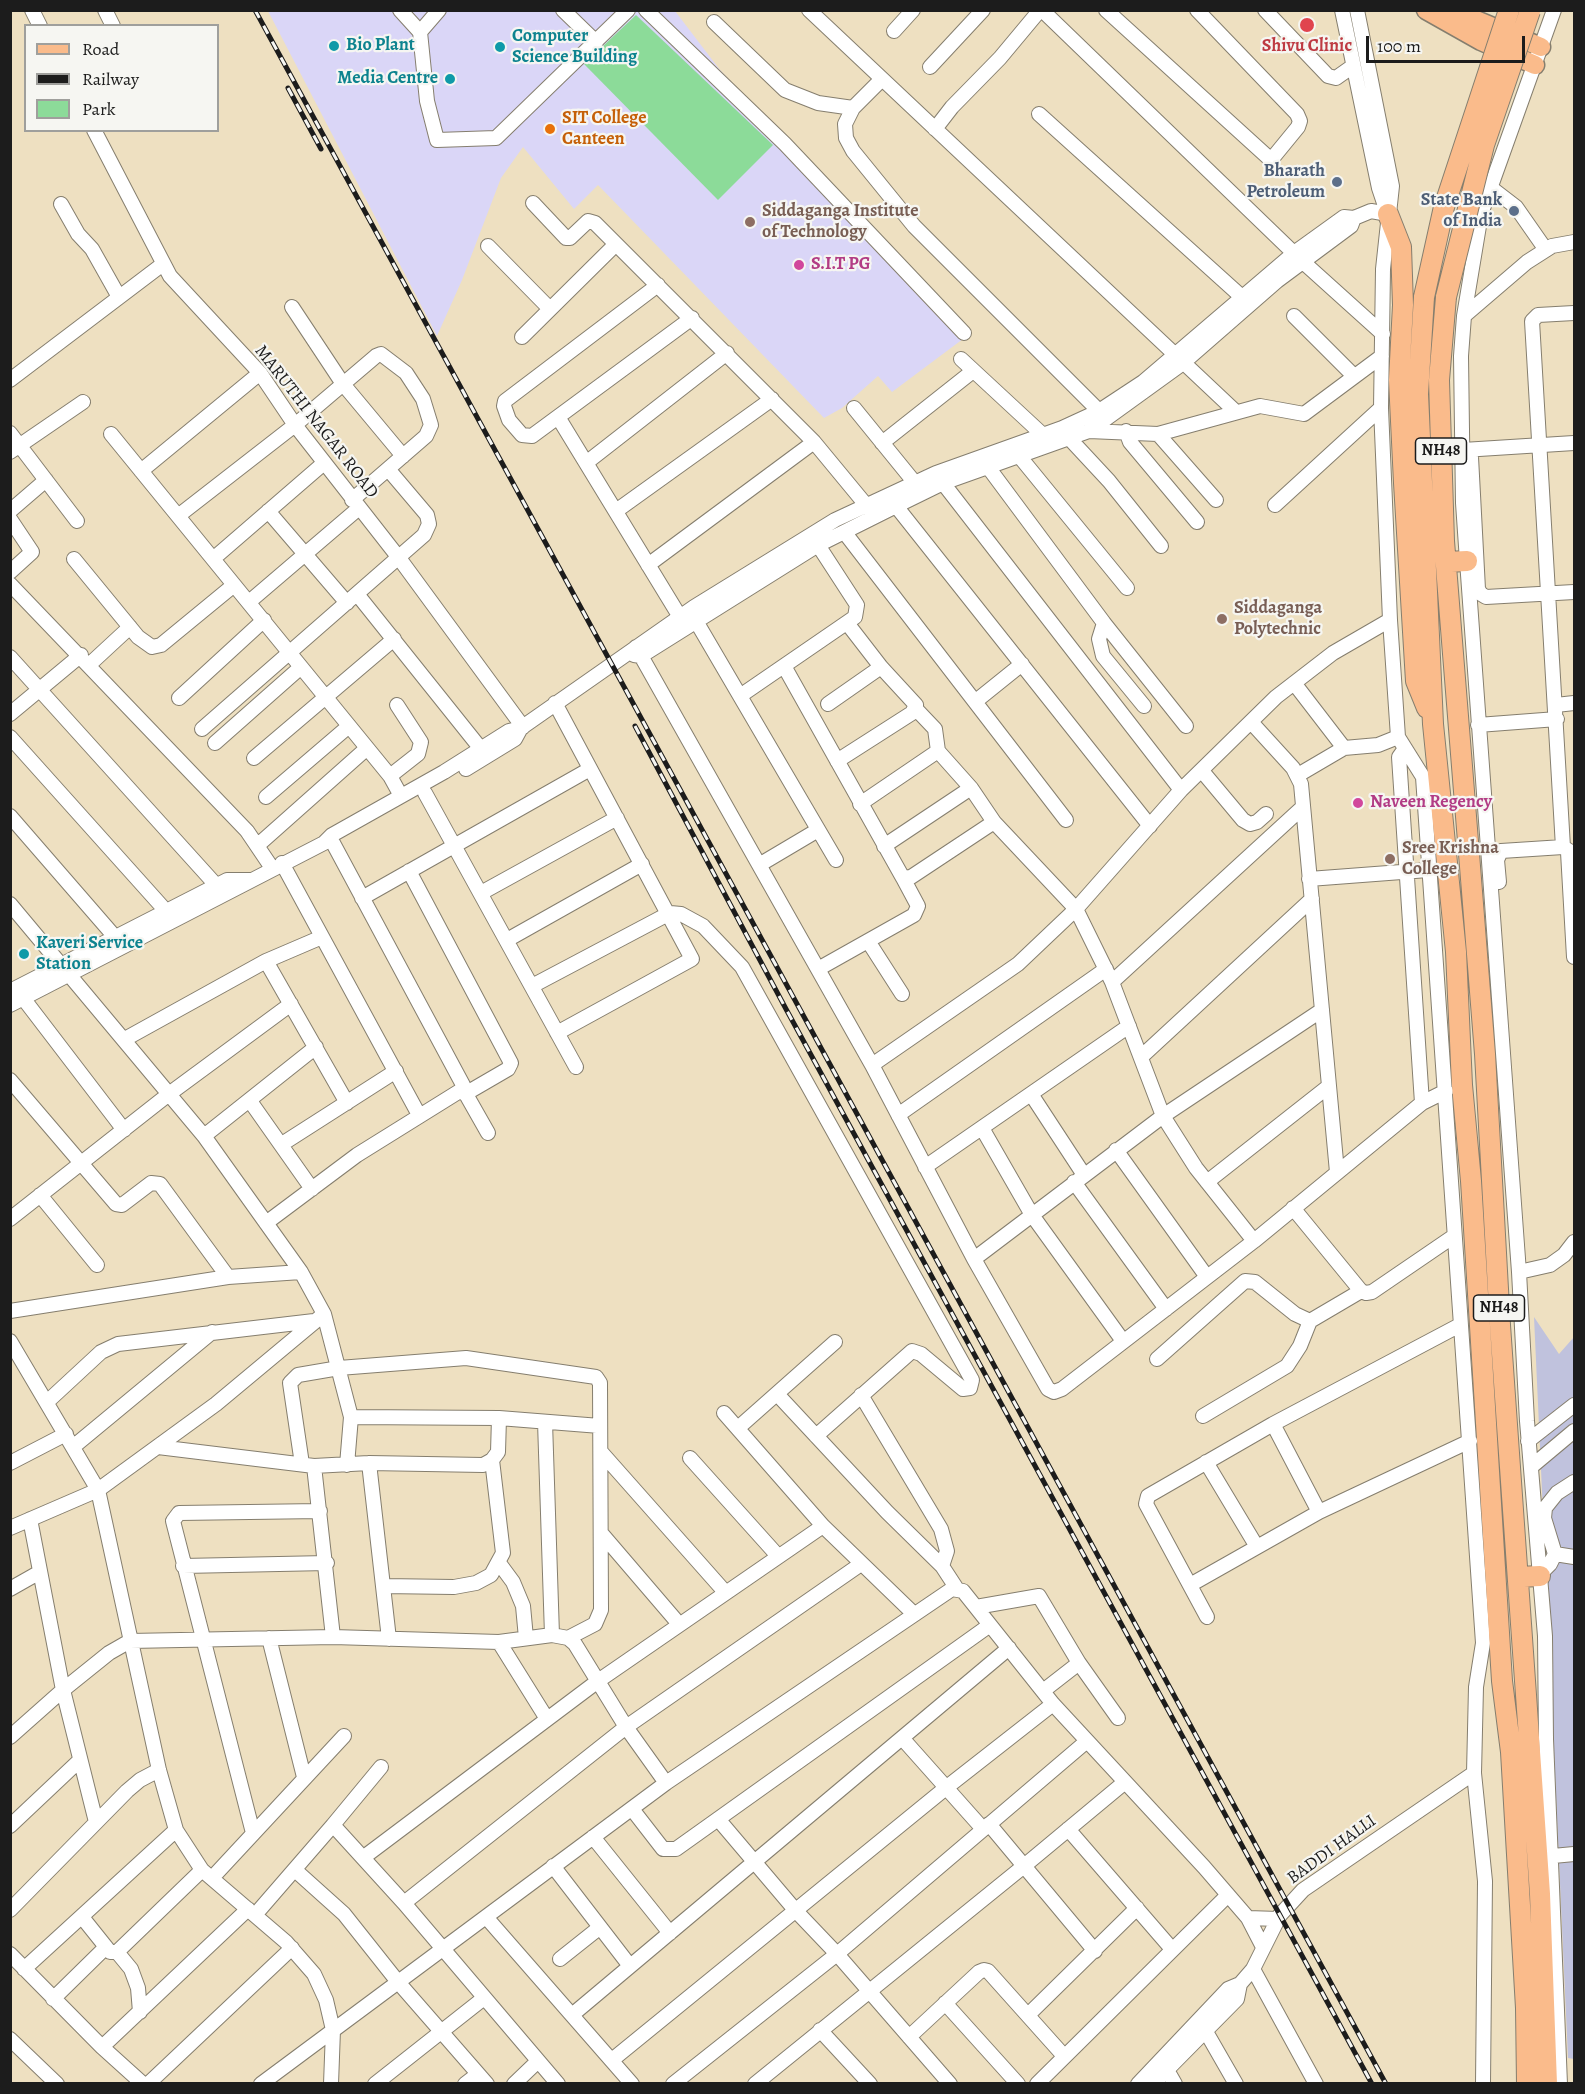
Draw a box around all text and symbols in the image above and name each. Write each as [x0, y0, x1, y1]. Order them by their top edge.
marker: Shivu Clinic [1298, 16, 1316, 34]
legend [24, 24, 219, 132]
scale bar [1369, 24, 1528, 62]
place label: Computer Science Building [512, 26, 637, 68]
text: 100 m [1377, 34, 1421, 58]
place label: Bio Plant [346, 35, 415, 57]
place label: Shivu Clinic [1262, 36, 1352, 58]
text: Road [82, 37, 119, 61]
marker: Bio Plant [327, 39, 341, 53]
marker: Computer Science Building [493, 40, 507, 54]
text: Railway [82, 67, 139, 91]
place label: Media Centre [337, 68, 438, 90]
marker: Media Centre [443, 72, 457, 86]
text: Park [82, 97, 116, 121]
place label: SIT College Canteen [562, 108, 647, 150]
marker: SIT College Canteen [543, 122, 557, 136]
place label: Bharath Petroleum [1246, 161, 1325, 204]
marker: Bharath Petroleum [1330, 175, 1344, 189]
place label: State Bank of India [1421, 190, 1502, 232]
place label: Siddaganga Institute of Technology [762, 201, 919, 244]
marker: State Bank of India [1507, 204, 1521, 218]
marker: Siddaganga Institute of Technology [743, 215, 757, 229]
place label: S.I.T PG [811, 254, 870, 276]
marker: S.I.T PG [792, 258, 806, 272]
street label: MARUTHI NAGAR ROAD [249, 341, 383, 503]
road number: NH48 [1416, 438, 1466, 464]
place label: Siddaganga Polytechnic [1234, 598, 1322, 640]
marker: Siddaganga Polytechnic [1215, 612, 1229, 626]
place label: Naveen Regency [1370, 792, 1492, 814]
marker: Naveen Regency [1351, 796, 1365, 810]
place label: Sree Krishna College [1402, 838, 1499, 880]
marker: Sree Krishna College [1383, 852, 1397, 866]
place label: Kaveri Service Station [36, 933, 143, 976]
marker: Kaveri Service Station [17, 947, 31, 961]
road number: NH48 [1474, 1295, 1524, 1321]
street label: BADDI HALLI [1283, 1811, 1381, 1889]

